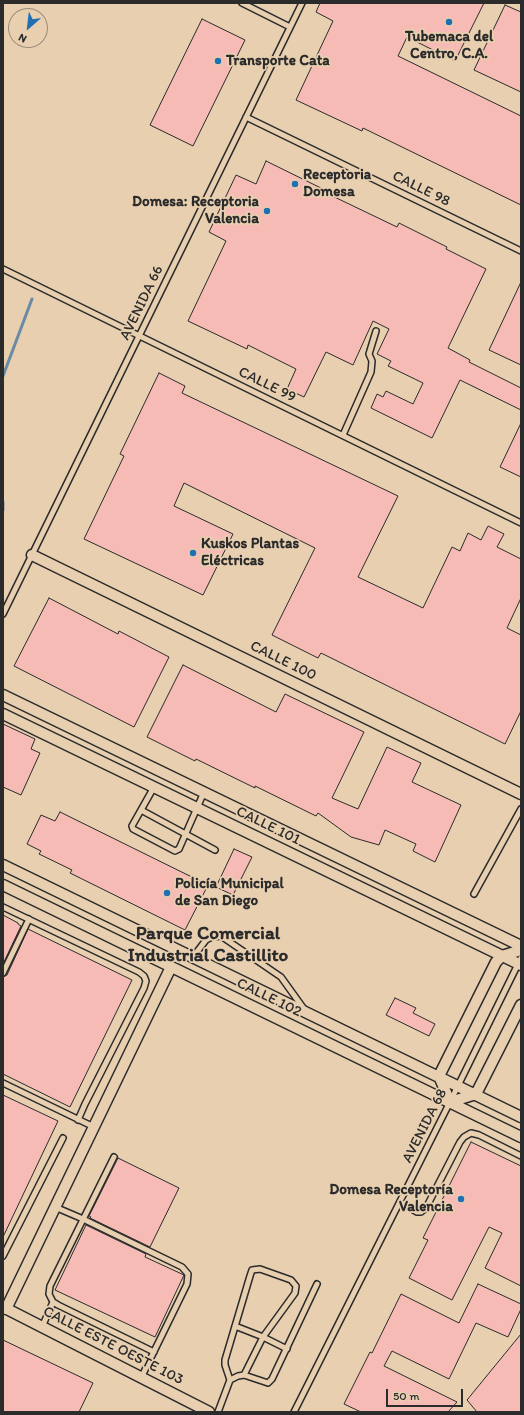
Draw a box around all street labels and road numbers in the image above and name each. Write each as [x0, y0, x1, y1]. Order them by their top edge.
street label: CALLE 98 [389, 167, 453, 211]
street label: AVENIDA 66 [116, 263, 168, 343]
street label: CALLE 99 [235, 363, 299, 407]
street label: CALLE 100 [247, 637, 319, 685]
street label: CALLE 101 [233, 803, 303, 849]
street label: CALLE 102 [233, 975, 305, 1021]
street label: AVENIDA 68 [399, 1086, 451, 1166]
street label: CALLE ESTE OESTE 103 [40, 1303, 186, 1389]

